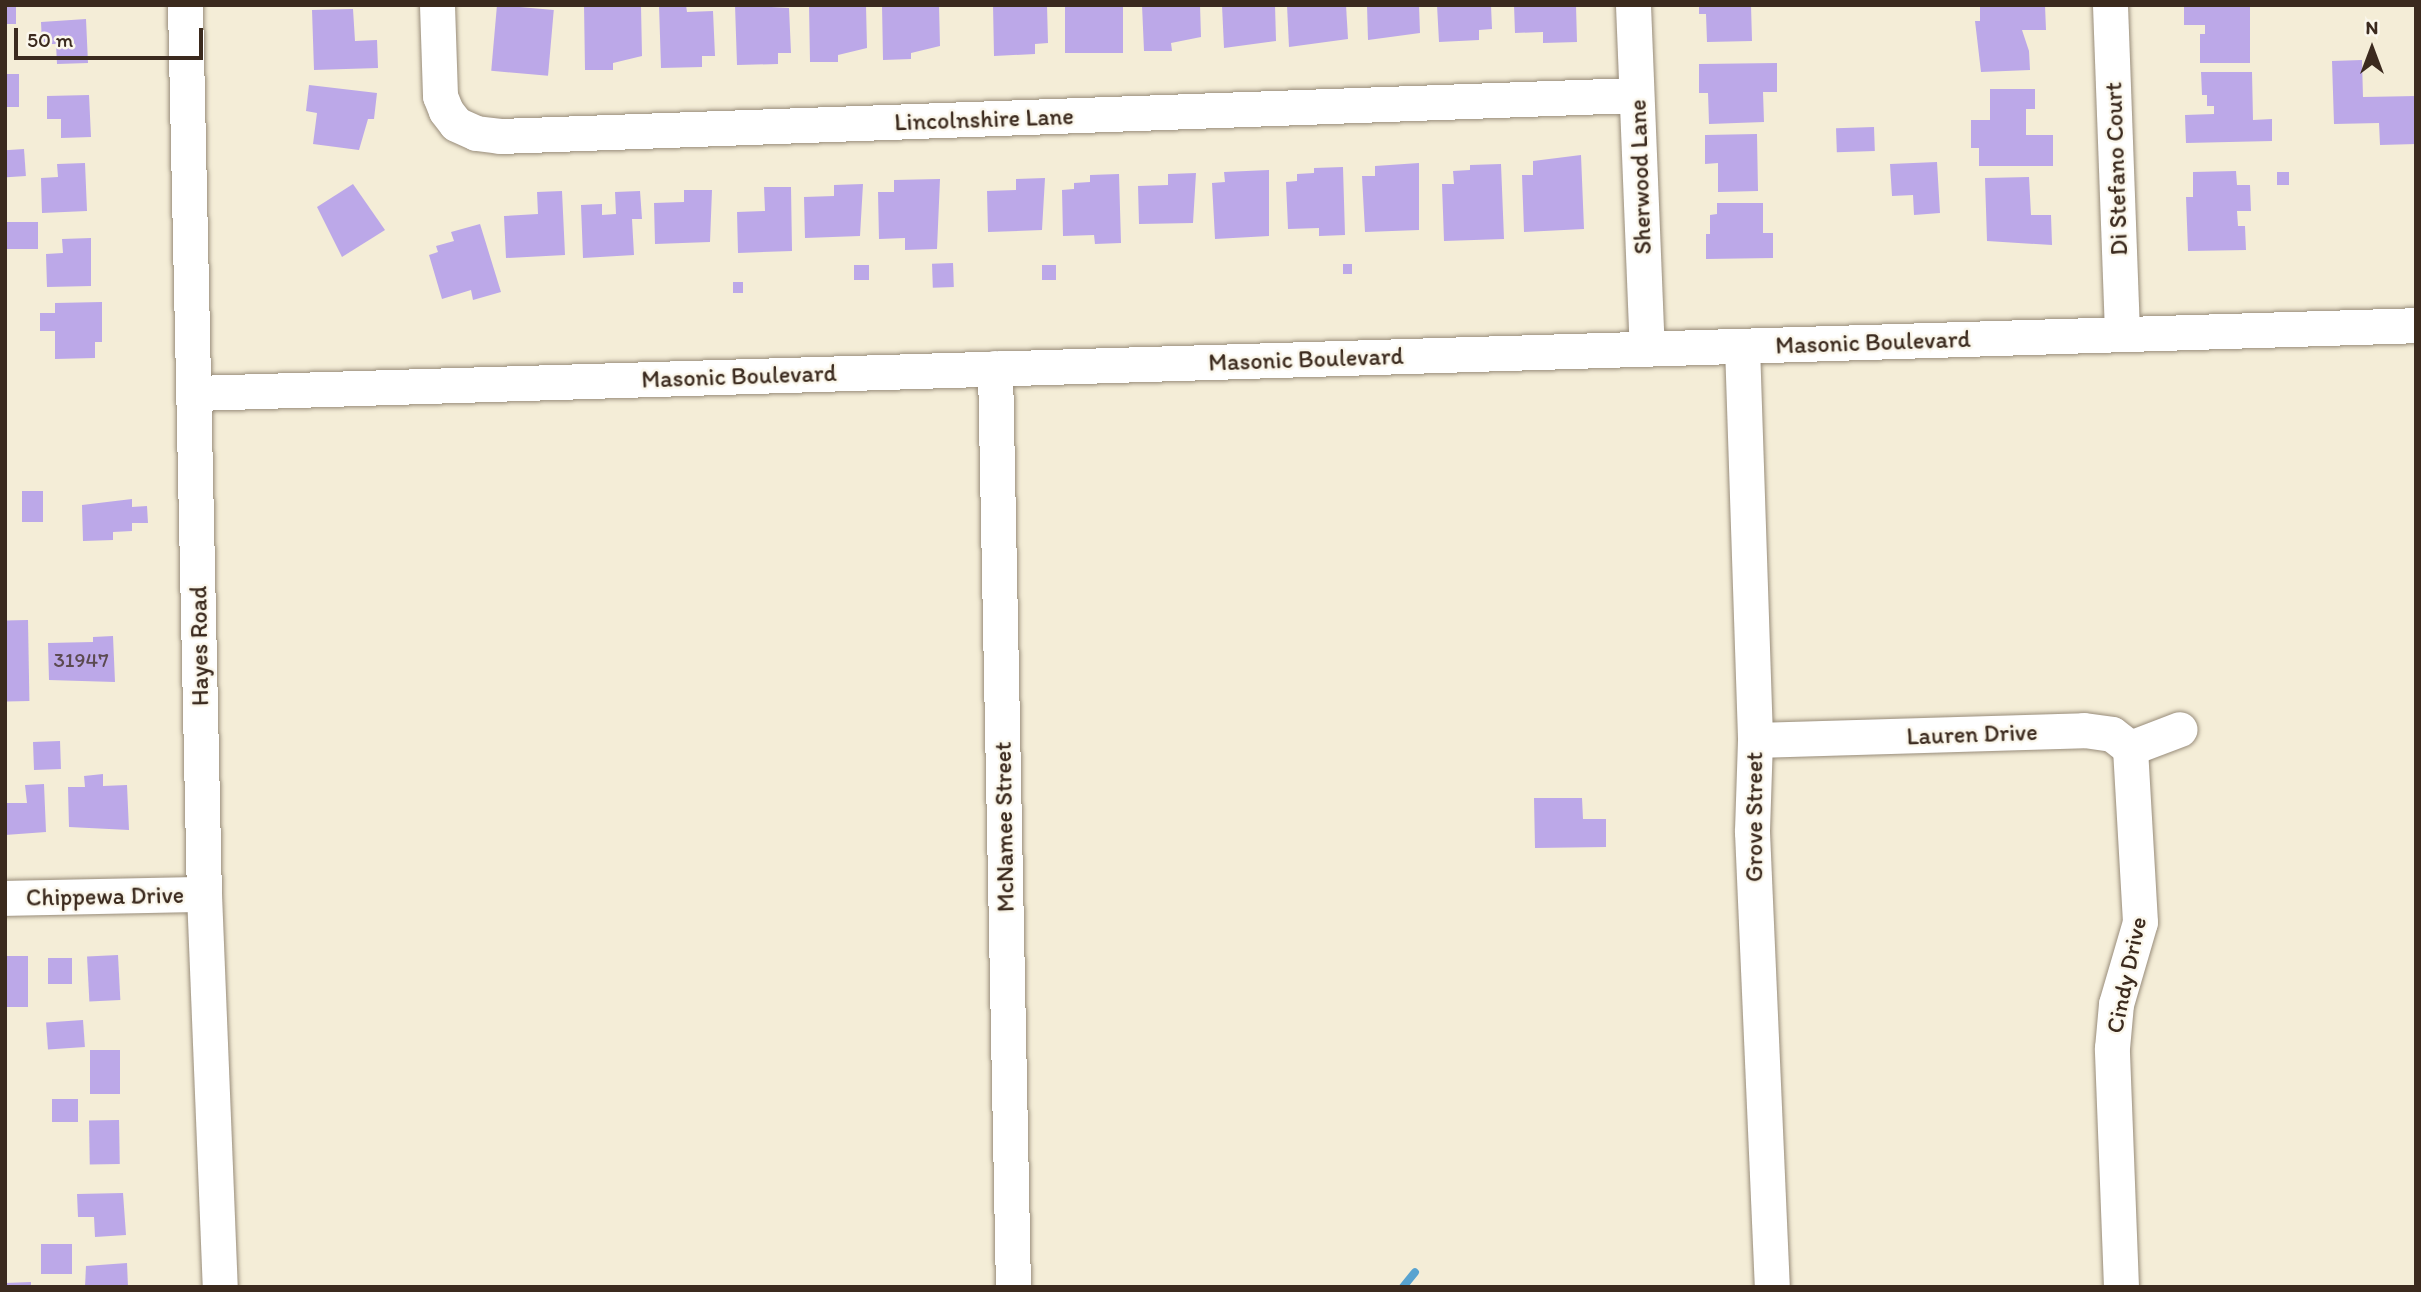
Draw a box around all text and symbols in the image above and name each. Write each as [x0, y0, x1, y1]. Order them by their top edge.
scale bar [18, 14, 206, 58]
north arrow [2337, 14, 2407, 84]
text: N [2366, 16, 2378, 39]
text: 50 m [27, 27, 73, 52]
street label: Di Stefano Court [2099, 82, 2133, 256]
street label: Sherwood Lane [1623, 99, 1657, 255]
street label: Lincolnshire Lane [893, 101, 1075, 137]
street label: Masonic Boulevard [1775, 324, 1971, 360]
street label: Masonic Boulevard [1208, 341, 1404, 377]
street label: Masonic Boulevard [641, 358, 837, 394]
street label: Hayes Road [184, 586, 214, 706]
house number: 31947 [53, 647, 109, 673]
street label: Lauren Drive [1906, 717, 2038, 751]
street label: McNamee Street [988, 742, 1020, 912]
street label: Grove Street [1740, 752, 1768, 882]
street label: Chippewa Drive [25, 880, 185, 912]
street label: Cindy Drive [2100, 914, 2152, 1036]

